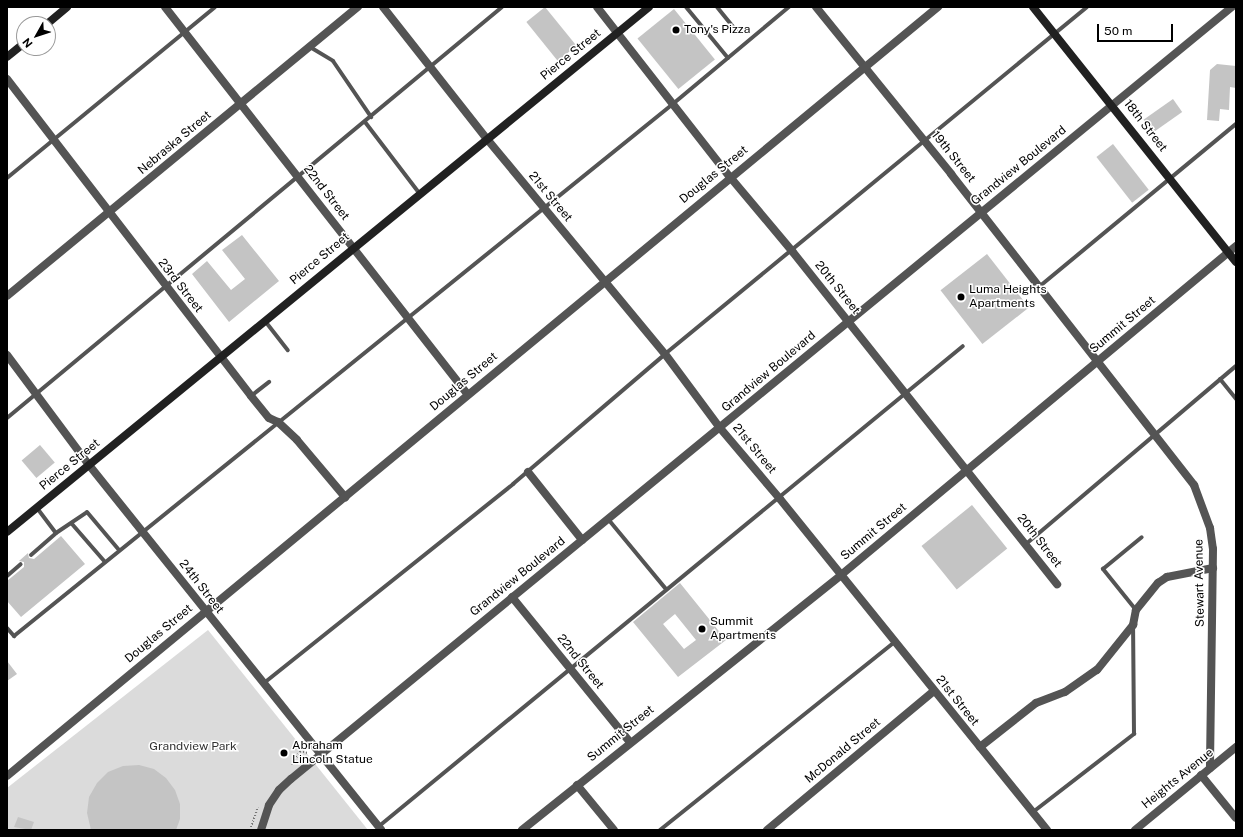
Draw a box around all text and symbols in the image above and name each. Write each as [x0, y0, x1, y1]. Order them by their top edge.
north arrow [16, 16, 56, 56]
scale bar [1099, 16, 1175, 42]
place label: Tony's Pizza [684, 23, 750, 37]
text: 50 m [1104, 24, 1132, 38]
marker: Tony's Pizza [671, 25, 681, 35]
street label: Pierce Street [538, 26, 604, 84]
text: N [20, 36, 35, 50]
street label: 18th Street [1120, 97, 1170, 155]
street label: Nebraska Street [135, 108, 215, 178]
street label: Grandview Boulevard [969, 123, 1069, 209]
street label: 19th Street [928, 128, 978, 186]
street label: Douglas Street [677, 143, 751, 207]
street label: 22nd Street [300, 162, 352, 224]
street label: 21st Street [525, 169, 575, 225]
street label: Pierce Street [287, 230, 353, 288]
street label: 23rd Street [154, 256, 206, 316]
street label: 20th Street [811, 259, 863, 317]
place label: Luma Heights Apartments [969, 283, 1047, 311]
marker: Luma Heights Apartments [956, 292, 966, 302]
street label: Summit Street [1087, 293, 1159, 357]
street label: Grandview Boulevard [719, 328, 819, 416]
street label: Douglas Street [427, 350, 501, 414]
street label: 21st Street [729, 421, 779, 477]
street label: Pierce Street [37, 436, 103, 494]
street label: Summit Street [838, 500, 910, 564]
street label: 20th Street [1014, 511, 1064, 571]
street label: Grandview Boulevard [468, 534, 568, 620]
street label: Stewart Avenue [1192, 539, 1208, 627]
street label: 24th Street [176, 557, 226, 617]
street label: Douglas Street [122, 602, 196, 666]
place label: Summit Apartments [710, 615, 776, 643]
marker: Summit Apartments [697, 624, 707, 634]
street label: 22nd Street [554, 632, 606, 692]
street label: 21st Street [932, 673, 982, 729]
street label: Summit Street [585, 703, 657, 765]
street label: McDonald Street [802, 715, 884, 787]
place label: Abraham Lincoln Statue [292, 739, 373, 767]
park label: Grandview Park [149, 740, 237, 754]
street label: Heights Avenue [1139, 746, 1217, 812]
marker: Abraham Lincoln Statue [279, 748, 289, 758]

